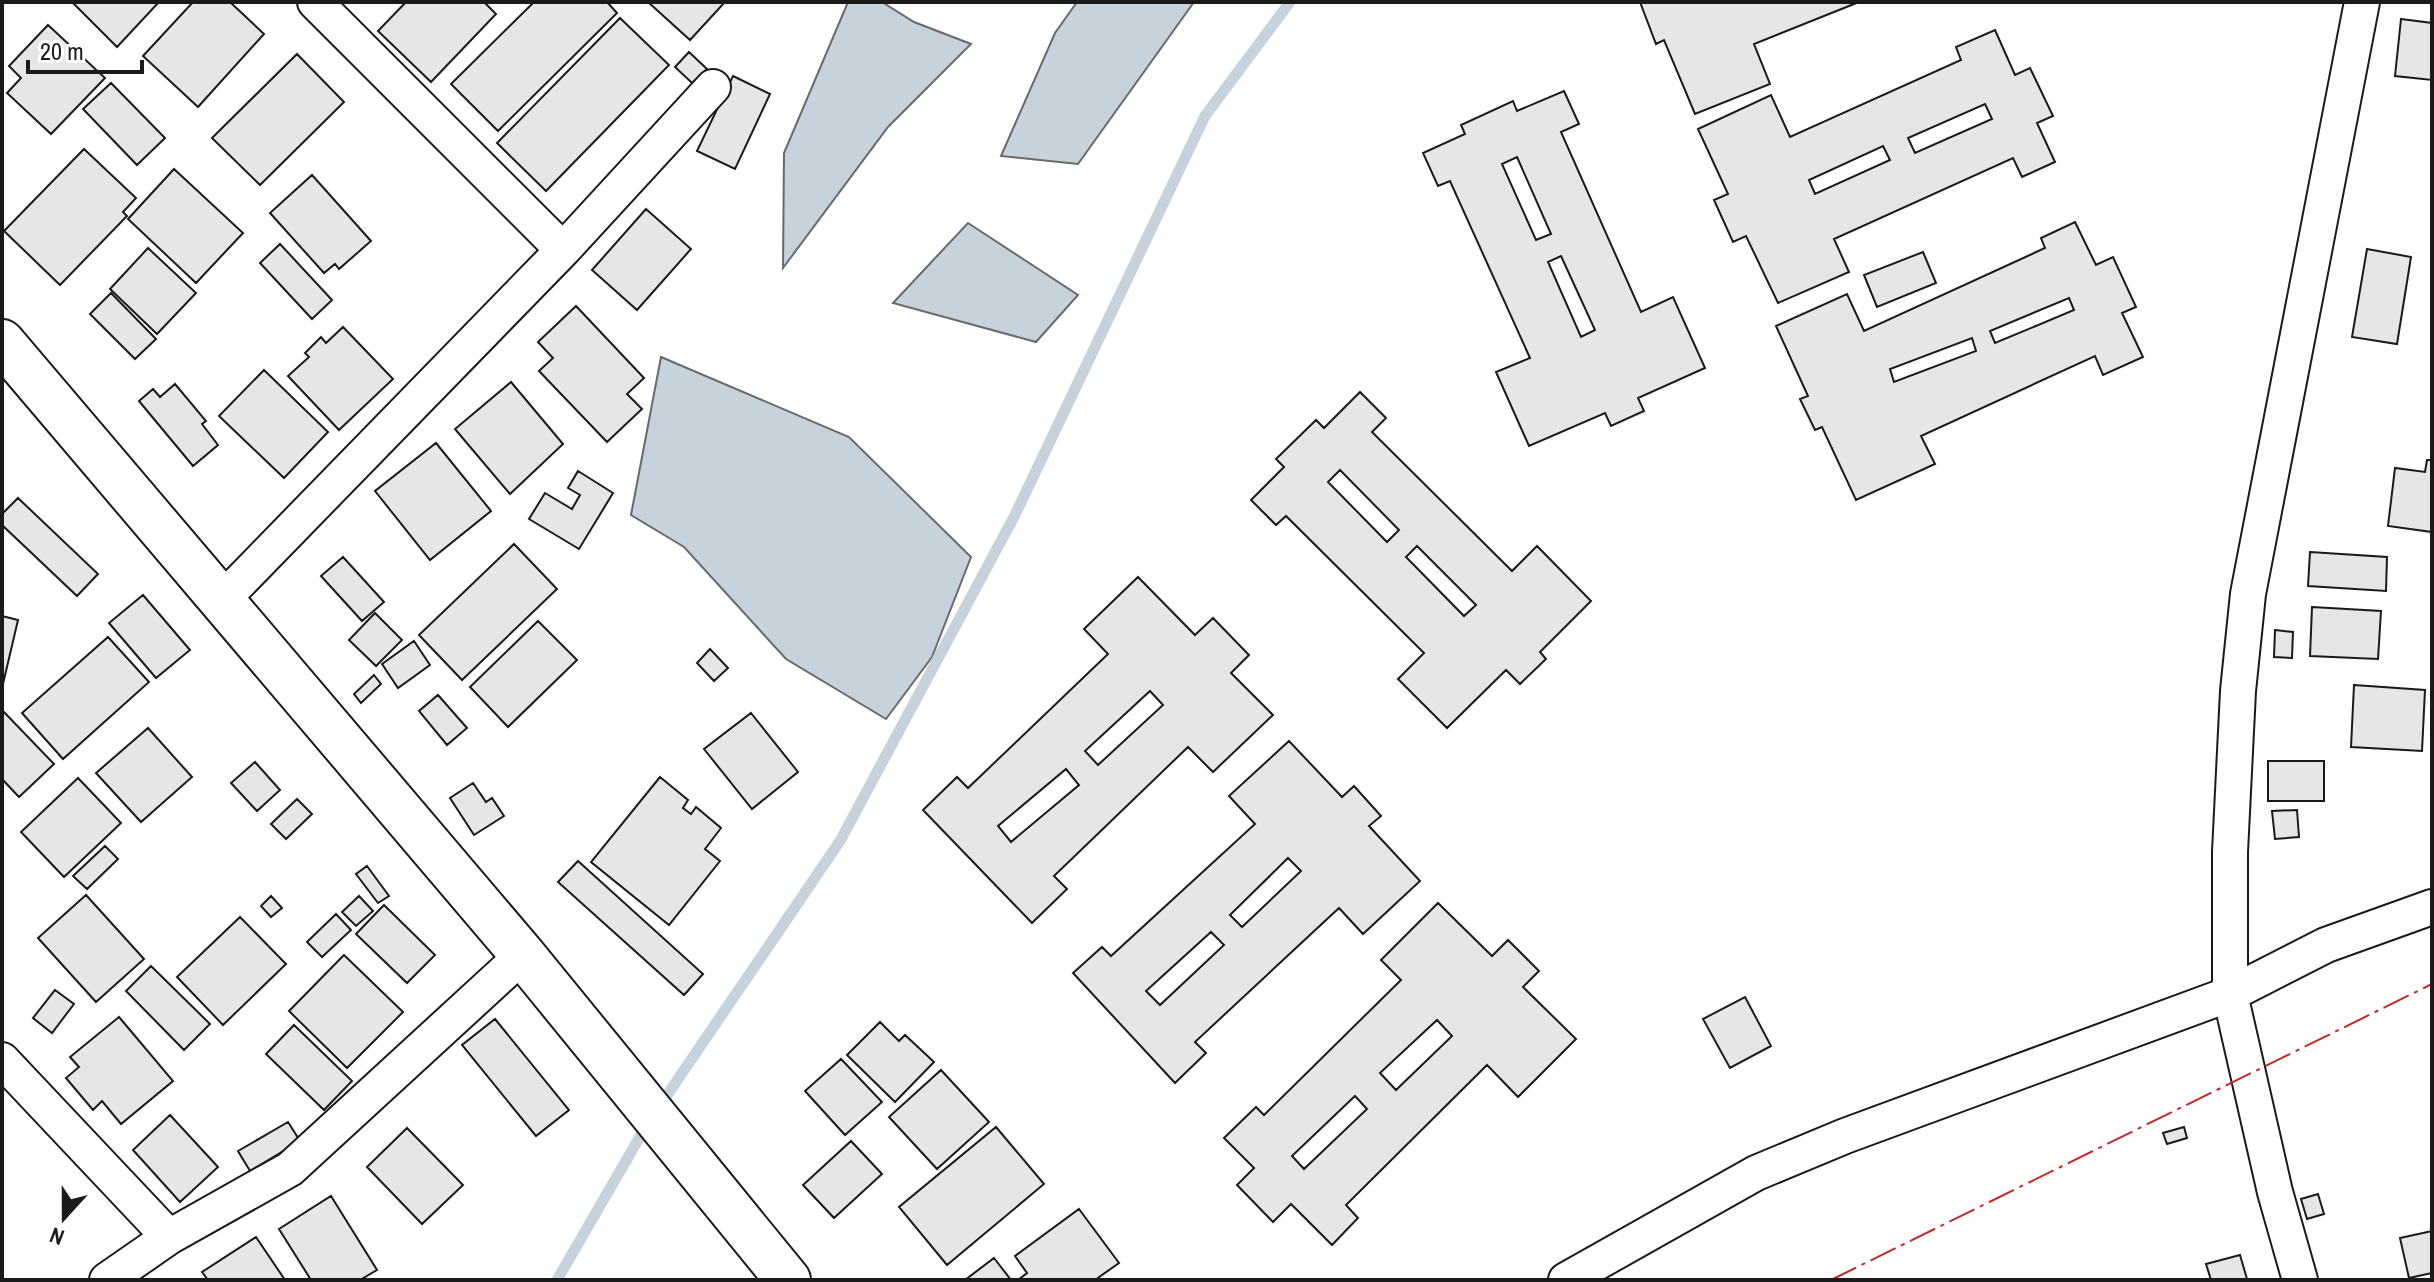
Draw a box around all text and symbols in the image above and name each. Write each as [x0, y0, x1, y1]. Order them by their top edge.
scale bar [28, 24, 142, 74]
text: 20 m [40, 35, 84, 67]
north arrow [24, 1178, 104, 1258]
text: N [45, 1220, 68, 1253]

